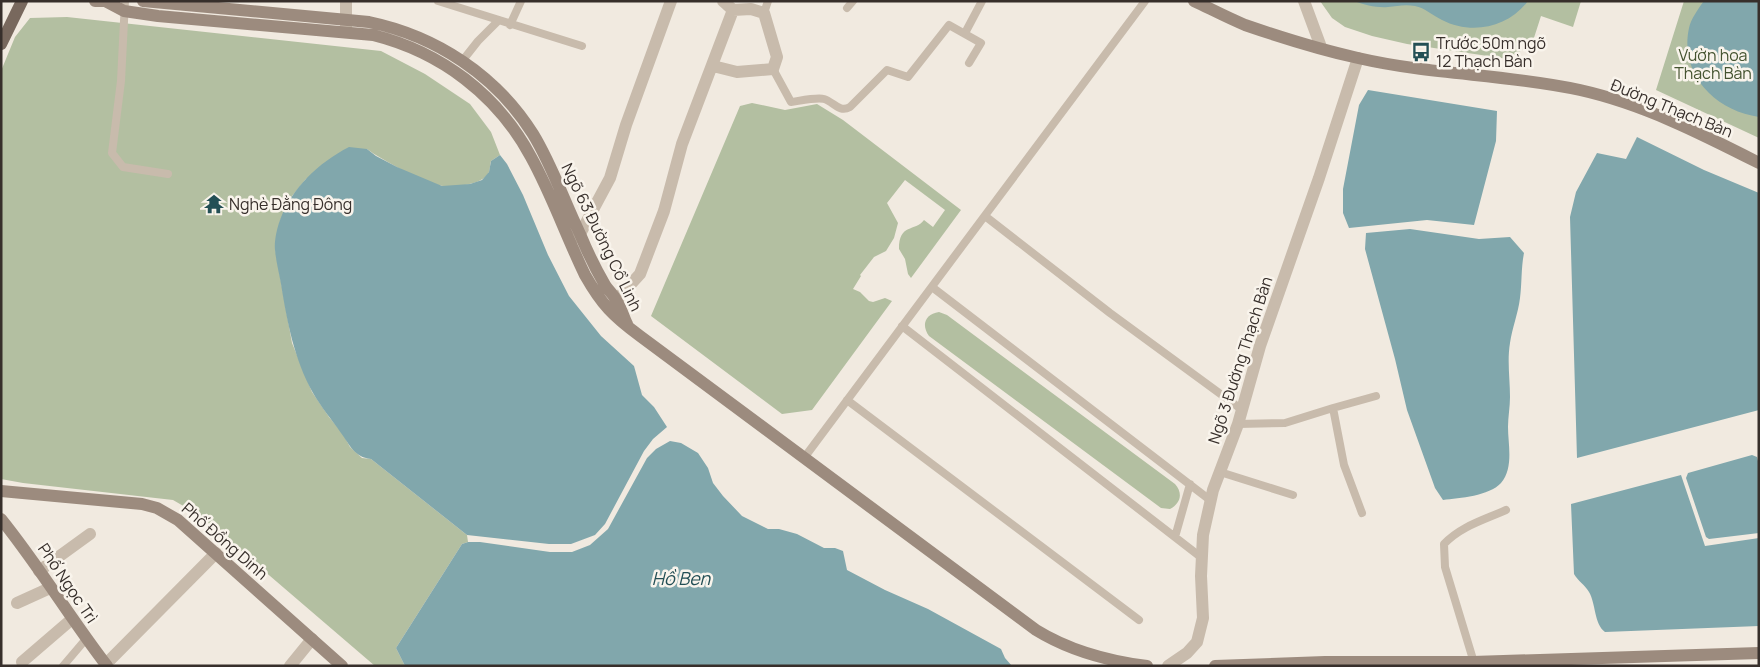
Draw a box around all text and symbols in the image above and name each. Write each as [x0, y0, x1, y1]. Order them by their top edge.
place label: Trước 50m ngõ 12 Thạch Bàn [1436, 32, 1546, 72]
bus stop icon: Trước 50m ngõ 12 Thạch Bàn [1410, 41, 1432, 63]
park label: Vườn hoa Thạch Bàn [1674, 44, 1752, 84]
street label: Đường Thạch Bàn [1608, 73, 1736, 143]
street label: Ngõ 63 Đường Cổ Linh [557, 159, 647, 315]
temple icon: Nghè Đằng Đông [203, 193, 225, 215]
place label: Nghè Đằng Đông [229, 193, 352, 215]
street label: Ngõ 3 Đường Thạch Bàn [1203, 273, 1277, 447]
street label: Phố Đồng Dinh [177, 497, 273, 585]
street label: Phố Ngọc Trì [33, 539, 103, 627]
water label: Hồ Ben [652, 566, 712, 590]

